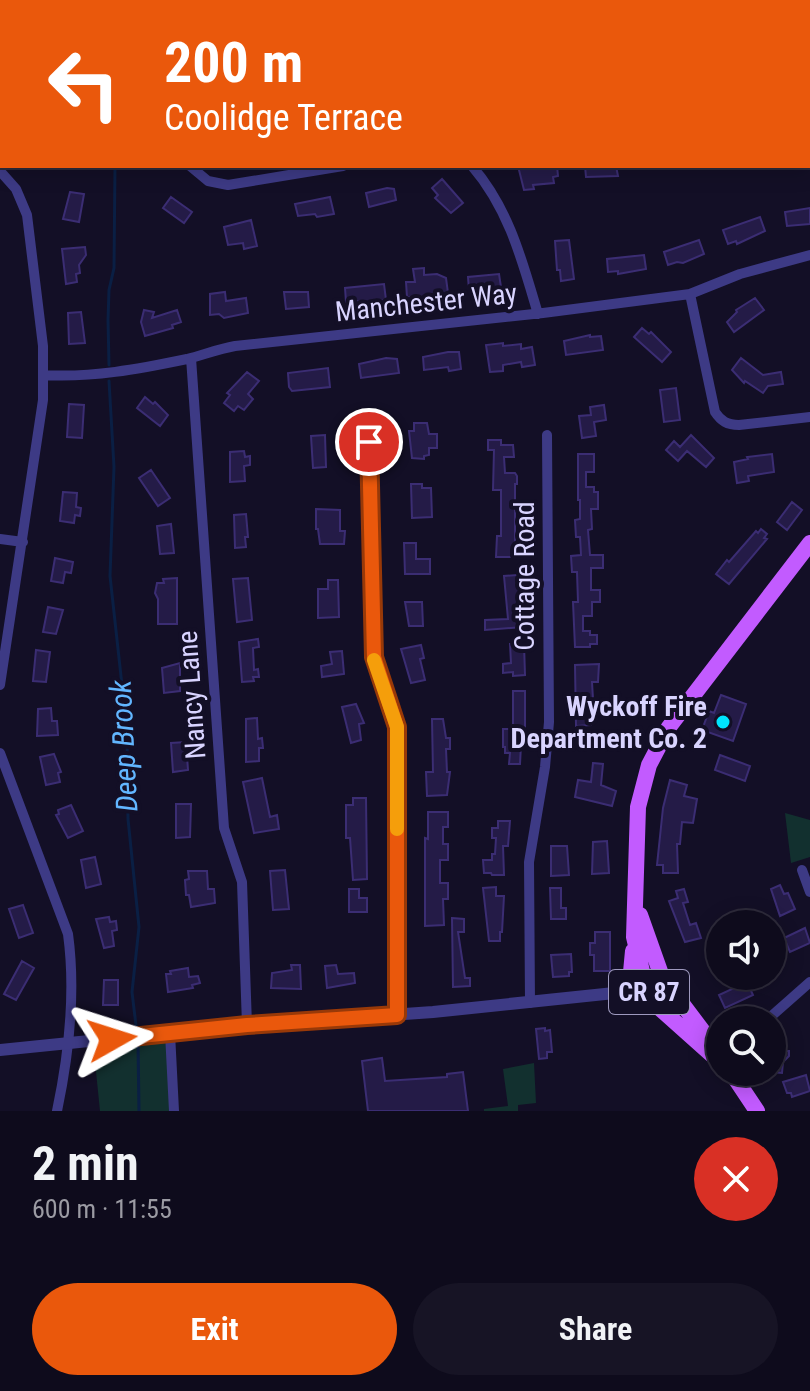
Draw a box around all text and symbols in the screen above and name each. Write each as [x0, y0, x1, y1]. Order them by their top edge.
text: 200 m [164, 30, 303, 96]
icon: left [32, 32, 136, 136]
text: Coolidge Terrace [164, 97, 403, 139]
street label: Manchester Way [334, 277, 519, 328]
pin [335, 408, 403, 476]
icon: arrive [347, 420, 391, 464]
street label: Cottage Road [508, 501, 541, 651]
street label: Nancy Lane [171, 630, 212, 760]
water label: Deep Brook [103, 678, 144, 813]
place label: Wyckoff Fire Department Co. 2 [511, 690, 707, 755]
marker: Wyckoff Fire Department Co. 2 [714, 713, 732, 731]
map controls [706, 910, 786, 1086]
button: sound [706, 910, 786, 990]
road number: CR 87 [609, 970, 689, 1014]
position arrow [70, 997, 154, 1081]
button: search [706, 1006, 786, 1086]
text: 2 min [32, 1135, 139, 1192]
button: close [694, 1137, 778, 1221]
text: 600 m · 11:55 [32, 1194, 172, 1224]
button: Exit [32, 1283, 397, 1375]
button: Share [413, 1283, 778, 1375]

